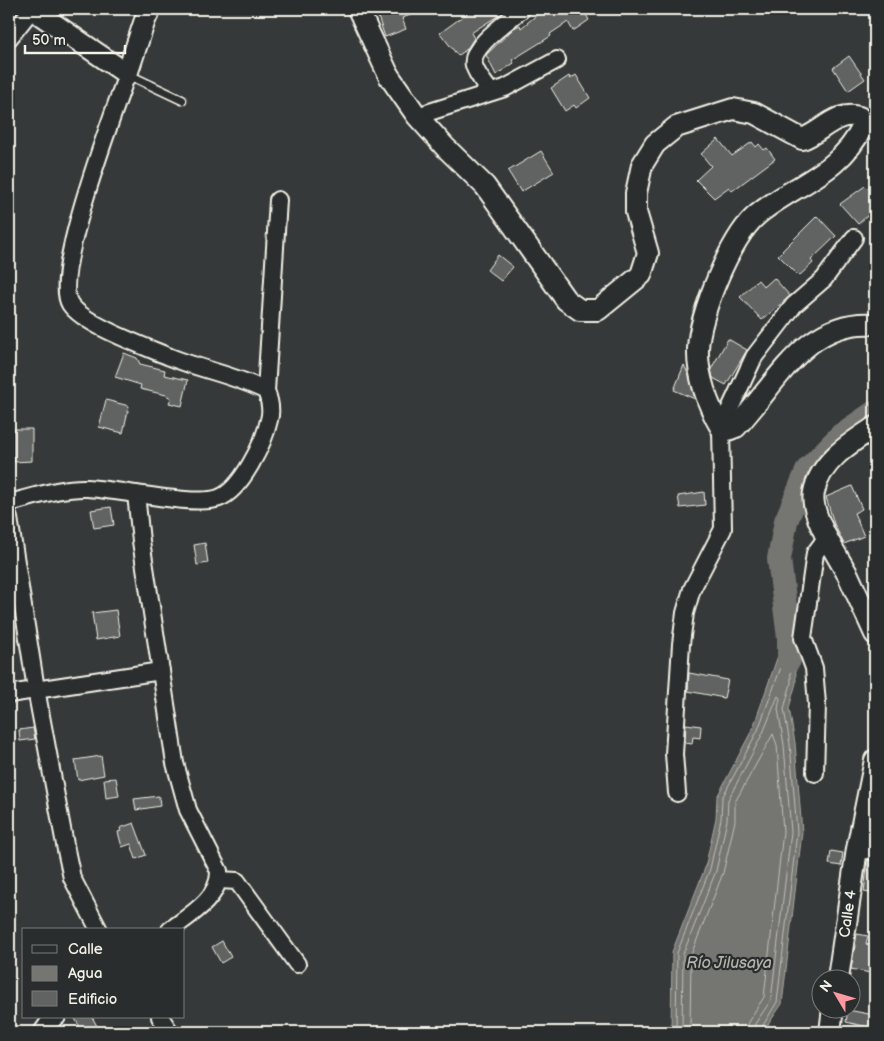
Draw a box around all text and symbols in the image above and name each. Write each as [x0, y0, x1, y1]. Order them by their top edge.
scale bar [25, 22, 125, 54]
text: 50 m [32, 31, 66, 50]
street label: Calle 4 [835, 889, 861, 939]
legend [22, 928, 185, 1018]
text: Calle [68, 940, 103, 959]
water label: Río Jilusaya [686, 954, 772, 973]
text: Agua [68, 964, 102, 983]
north arrow [812, 968, 862, 1018]
text: N [816, 977, 836, 996]
text: Edificio [68, 990, 117, 1009]

